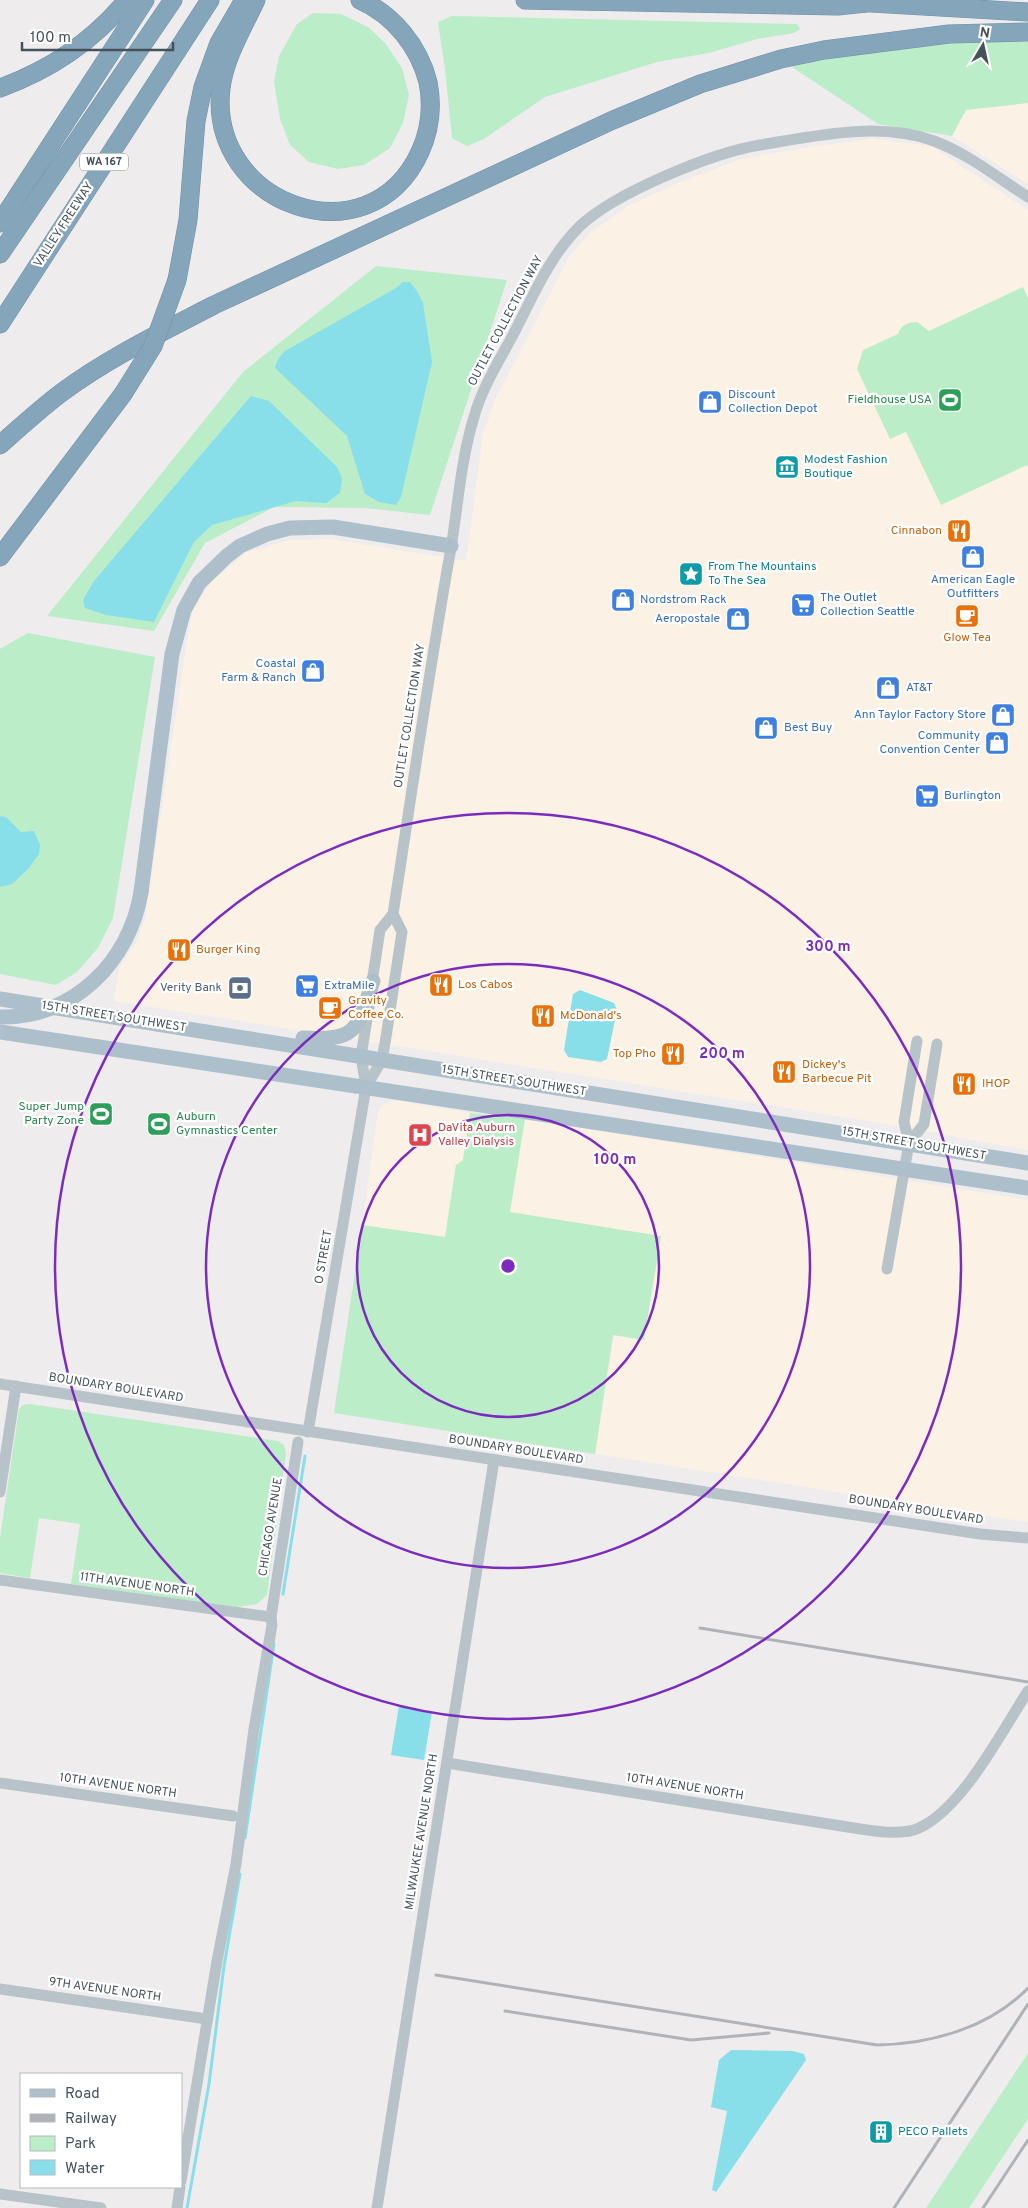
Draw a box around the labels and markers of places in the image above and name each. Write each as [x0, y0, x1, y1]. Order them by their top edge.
place label: Discount Collection Depot [728, 387, 818, 417]
sports icon: Fieldhouse USA [937, 387, 963, 413]
shop icon: Discount Collection Depot [697, 389, 723, 415]
place label: Fieldhouse USA [847, 392, 932, 408]
place label: Modest Fashion Boutique [804, 452, 887, 482]
museum icon: Modest Fashion Boutique [774, 454, 800, 480]
restaurant icon: Cinnabon [946, 518, 972, 544]
place label: Cinnabon [891, 523, 942, 539]
shop icon: American Eagle Outfitters [960, 544, 986, 570]
place label: From The Mountains To The Sea [708, 559, 817, 589]
place icon: From The Mountains To The Sea [678, 561, 704, 587]
place label: American Eagle Outfitters [931, 572, 1015, 602]
shop icon: Nordstrom Rack [610, 587, 636, 613]
place label: The Outlet Collection Seattle [820, 590, 915, 620]
place label: Nordstrom Rack [640, 592, 727, 608]
supermarket icon: The Outlet Collection Seattle [790, 592, 816, 618]
cafe icon: Glow Tea [954, 603, 980, 629]
shop icon: Aeropostale [725, 606, 751, 632]
place label: Aeropostale [655, 611, 720, 627]
place label: Glow Tea [943, 630, 991, 646]
place label: Coastal Farm & Ranch [221, 656, 296, 686]
shop icon: Coastal Farm & Ranch [300, 658, 326, 684]
shop icon: AT&T [875, 675, 901, 701]
place label: AT&T [906, 680, 933, 696]
shop icon: Ann Taylor Factory Store [990, 702, 1016, 728]
place label: Ann Taylor Factory Store [854, 707, 986, 723]
shop icon: Best Buy [753, 715, 779, 741]
place label: Best Buy [784, 720, 832, 736]
place label: Community Convention Center [879, 728, 980, 758]
shop icon: Community Convention Center [984, 730, 1010, 756]
supermarket icon: Burlington [914, 783, 940, 809]
place label: Burlington [944, 788, 1001, 804]
restaurant icon: Burger King [166, 937, 192, 963]
place label: Burger King [196, 942, 261, 958]
restaurant icon: Los Cabos [428, 972, 454, 998]
supermarket icon: ExtraMile [294, 973, 320, 999]
bank icon: Verity Bank [227, 975, 253, 1001]
place label: Los Cabos [458, 977, 513, 993]
place label: ExtraMile [324, 978, 374, 994]
place label: Verity Bank [160, 980, 222, 996]
place label: Gravity Coffee Co. [348, 993, 404, 1023]
cafe icon: Gravity Coffee Co. [317, 995, 343, 1021]
restaurant icon: McDonald's [530, 1003, 556, 1029]
place label: McDonald's [560, 1008, 622, 1024]
restaurant icon: Top Pho [660, 1041, 686, 1067]
place label: Top Pho [613, 1046, 656, 1062]
place label: Dickey's Barbecue Pit [802, 1057, 872, 1087]
restaurant icon: Dickey's Barbecue Pit [771, 1059, 797, 1085]
restaurant icon: IHOP [951, 1071, 977, 1097]
place label: IHOP [982, 1076, 1010, 1092]
place label: Super Jump Party Zone [18, 1099, 84, 1129]
sports icon: Super Jump Party Zone [88, 1101, 114, 1127]
place label: Auburn Gymnastics Center [176, 1109, 278, 1139]
sports icon: Auburn Gymnastics Center [146, 1111, 172, 1137]
place label: DaVita Auburn Valley Dialysis [438, 1120, 515, 1150]
hospital icon: DaVita Auburn Valley Dialysis [407, 1122, 433, 1148]
centre of rings [499, 1257, 517, 1275]
building icon: PECO Pallets [868, 2119, 894, 2145]
place label: PECO Pallets [898, 2124, 968, 2140]

